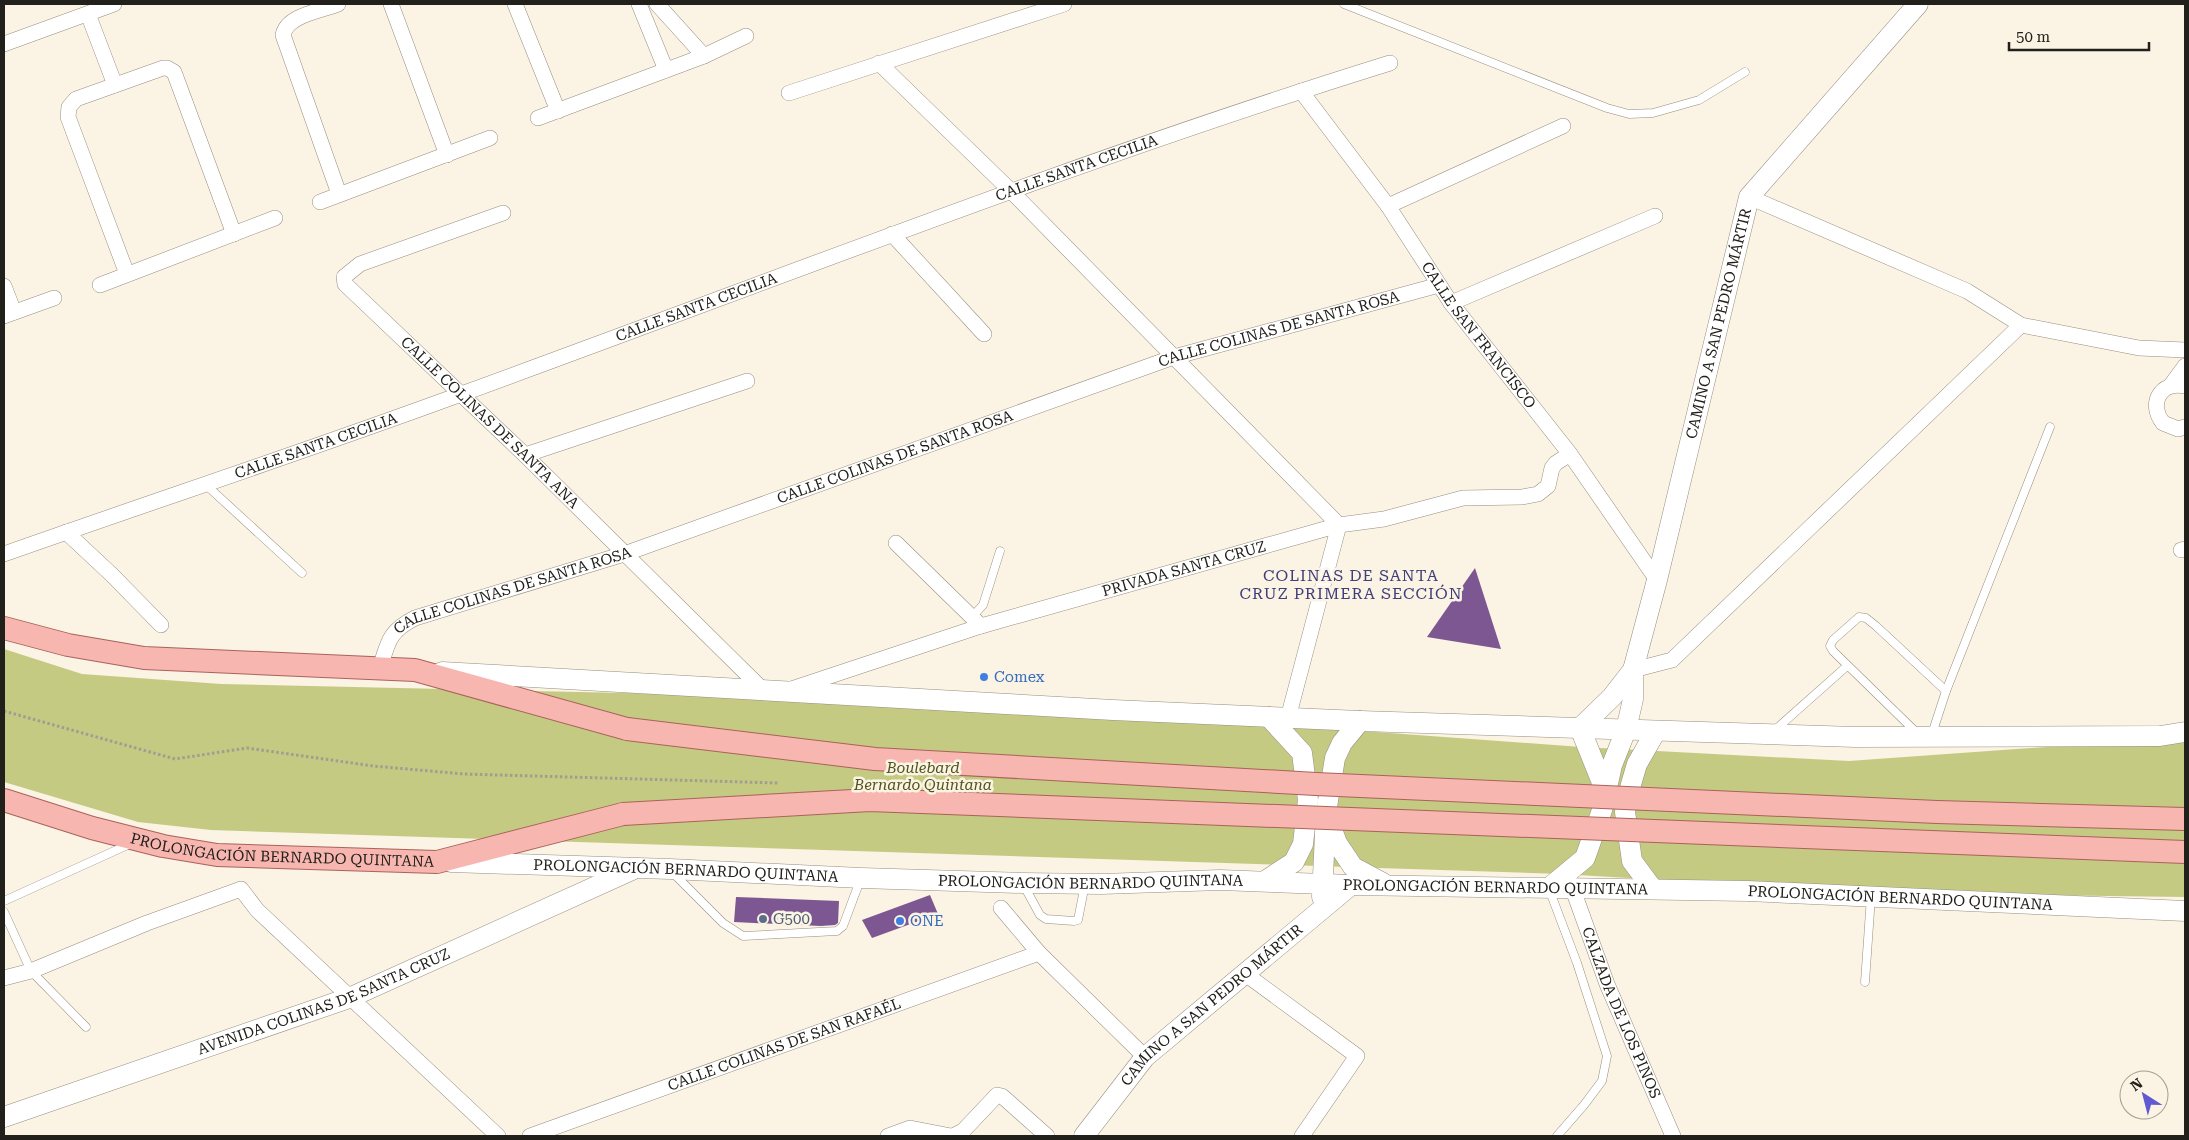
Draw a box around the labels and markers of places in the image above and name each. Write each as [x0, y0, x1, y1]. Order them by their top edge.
place label: Comex [994, 668, 1045, 686]
marker: Comex [978, 671, 990, 683]
place label: G500 [773, 910, 810, 928]
place label: ONE [910, 912, 944, 930]
marker: G500 [757, 913, 769, 925]
marker: ONE [894, 915, 906, 927]

